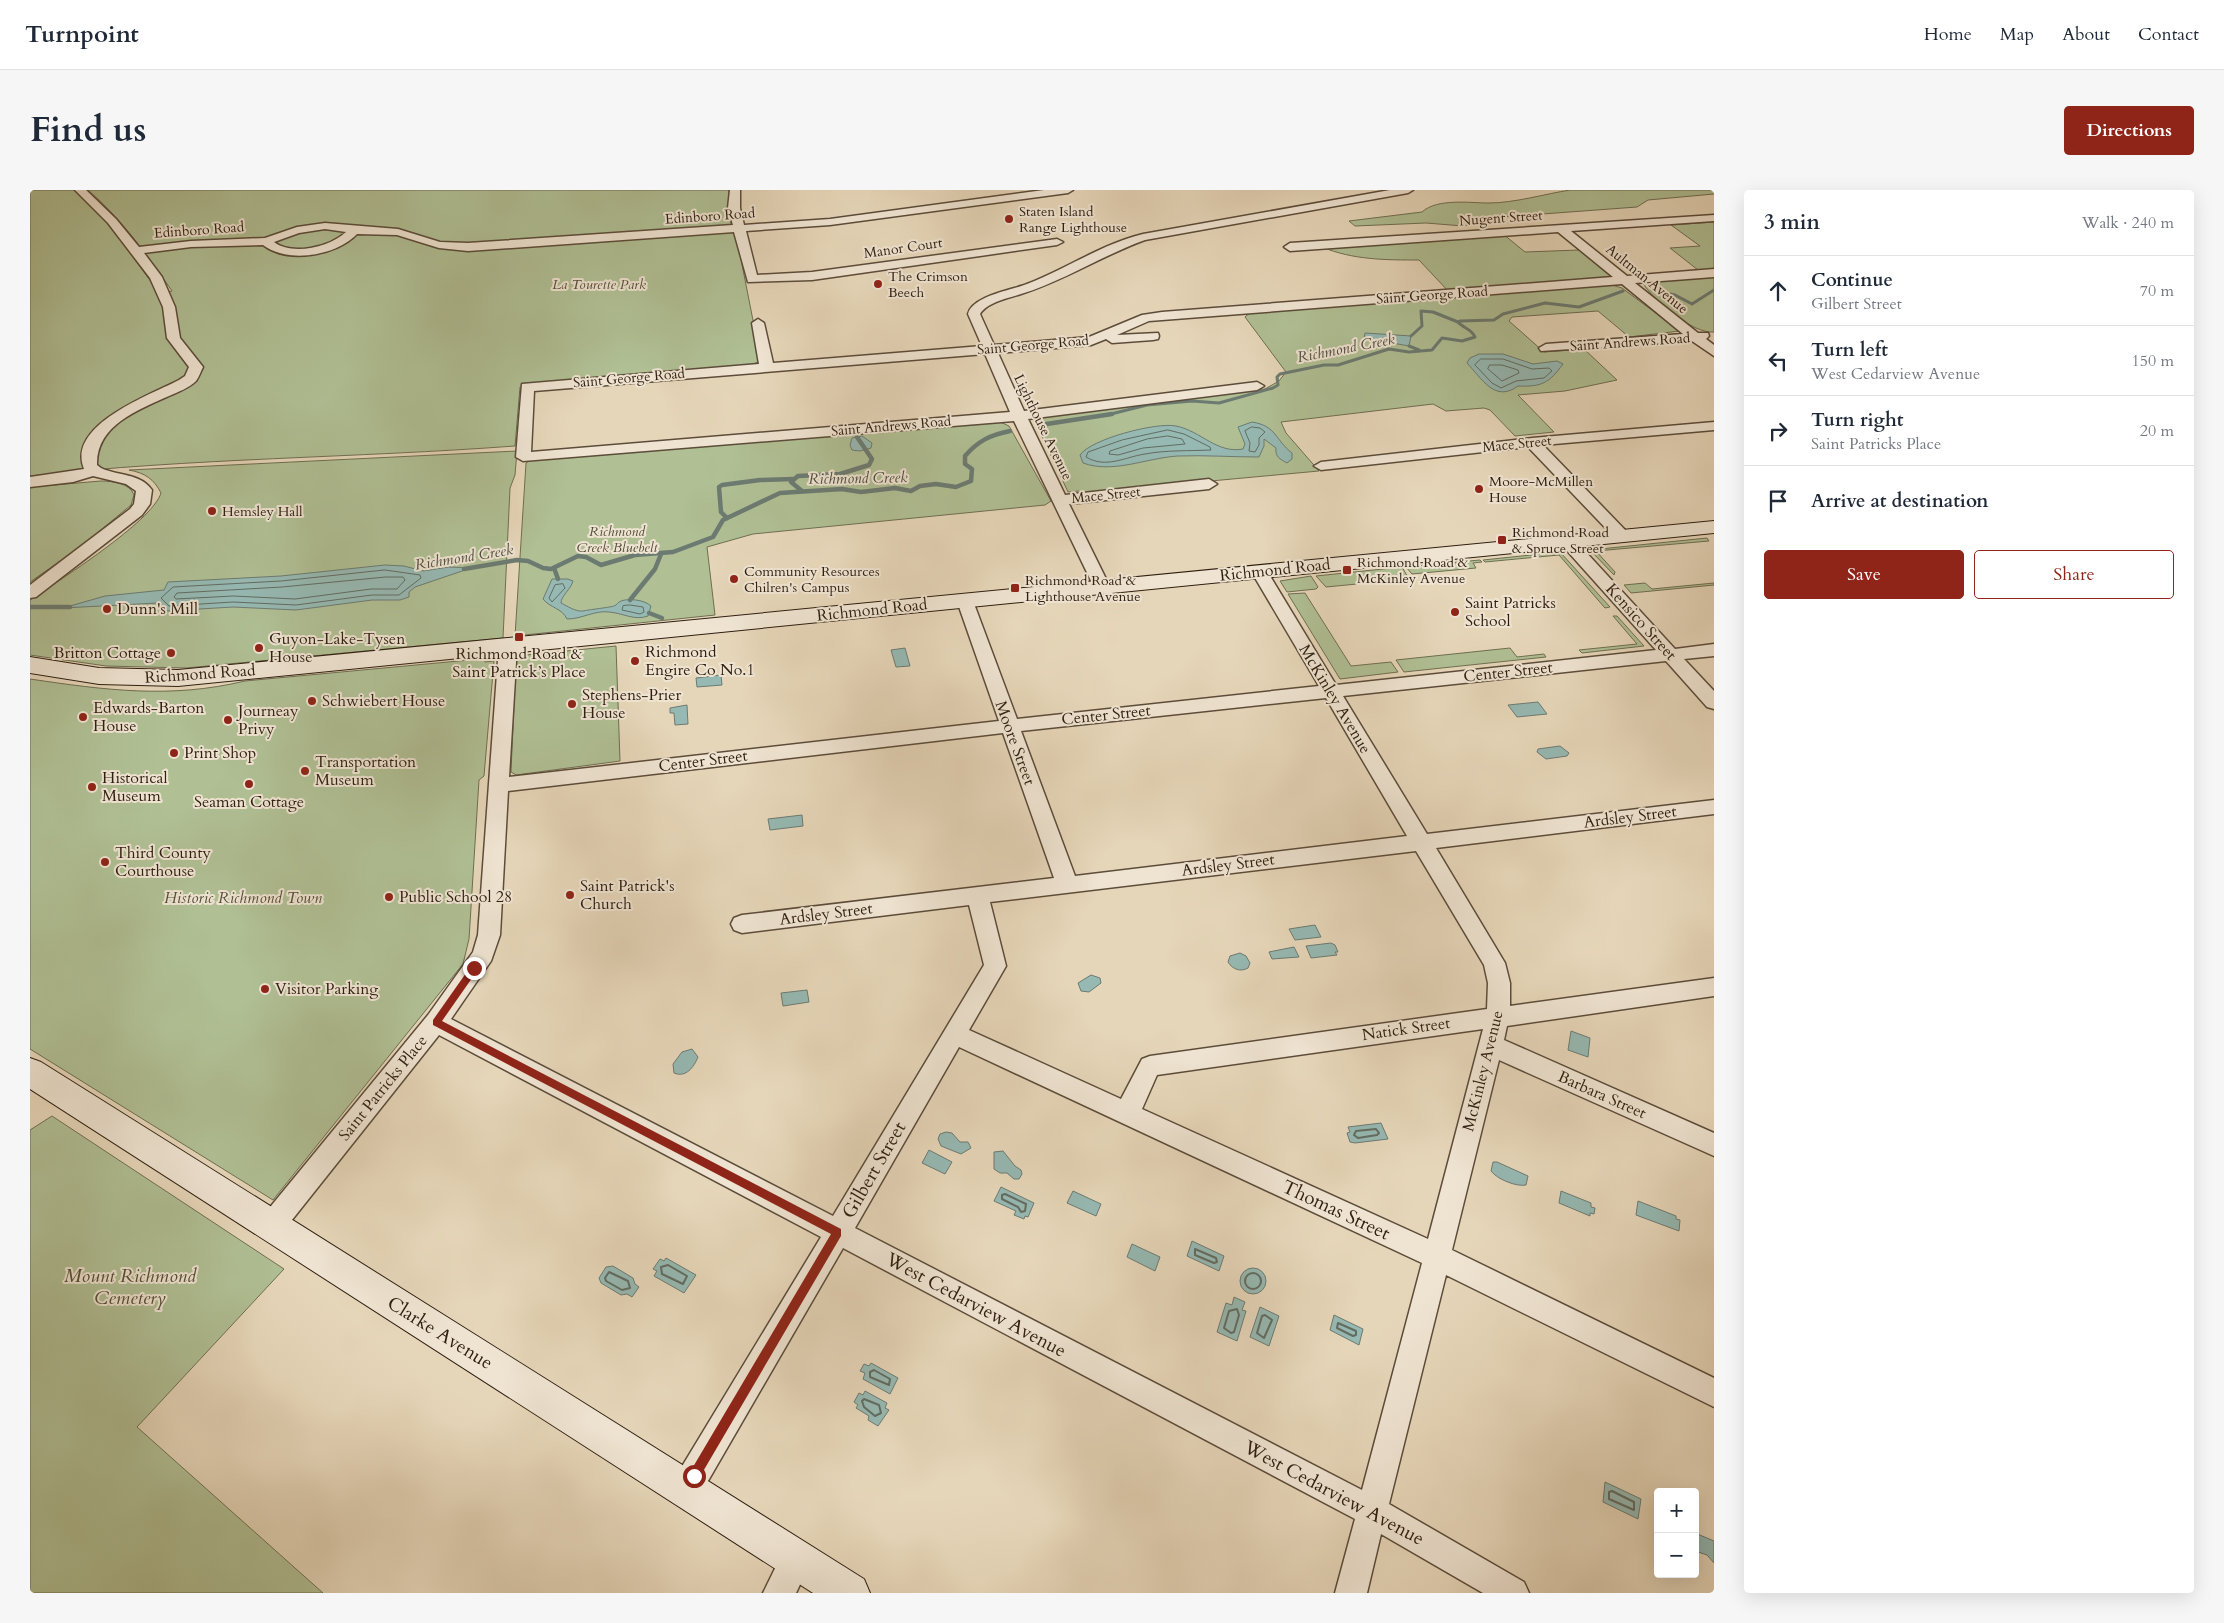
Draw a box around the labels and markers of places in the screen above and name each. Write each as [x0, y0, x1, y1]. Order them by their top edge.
place label: Staten Island Range Lighthouse [1019, 202, 1127, 237]
marker: Staten Island Range Lighthouse [1003, 213, 1015, 225]
place label: The Crimson Beech [888, 267, 968, 302]
marker: The Crimson Beech [872, 278, 884, 290]
place label: Moore-McMillen House [1489, 472, 1593, 507]
marker: Moore-McMillen House [1473, 483, 1485, 495]
place label: Hemsley Hall [222, 502, 303, 521]
marker: Hemsley Hall [206, 505, 218, 517]
place label: Richmond Road & Spruce Street [1512, 523, 1610, 558]
marker: Richmond Road & Spruce Street [1496, 534, 1508, 546]
place label: Richmond Road & McKinley Avenue [1357, 553, 1469, 588]
place label: Community Resources Chilren's Campus [744, 562, 880, 597]
marker: Richmond Road & McKinley Avenue [1341, 564, 1353, 576]
place label: Richmond Road & Lighthouse Avenue [1025, 571, 1141, 606]
marker: Community Resources Chilren's Campus [728, 573, 740, 585]
marker: Richmond Road & Lighthouse Avenue [1009, 582, 1021, 594]
place label: Saint Patricks School [1465, 592, 1556, 632]
place label: Dunn's Mill [117, 598, 198, 620]
marker: Dunn's Mill [101, 603, 113, 615]
marker: Saint Patricks School [1449, 606, 1461, 618]
place label: Guyon-Lake-Tysen House [269, 628, 405, 668]
marker: Richmond Road & Saint Patrick’s Place [513, 631, 525, 643]
place label: Richmond Engire Co No.1 [645, 641, 755, 681]
place label: Britton Cottage [54, 642, 161, 664]
marker: Guyon-Lake-Tysen House [253, 642, 265, 654]
place label: Richmond Road & Saint Patrick’s Place [452, 643, 586, 683]
marker: Britton Cottage [165, 647, 177, 659]
marker: Richmond Engire Co No.1 [629, 655, 641, 667]
place label: Stephens-Prier House [582, 684, 682, 724]
place label: Schwiebert House [322, 690, 445, 712]
marker: Schwiebert House [306, 695, 318, 707]
place label: Edwards-Barton House [93, 697, 204, 737]
marker: Stephens-Prier House [566, 698, 578, 710]
place label: Journeay Privy [236, 700, 299, 740]
marker: Edwards-Barton House [77, 711, 89, 723]
marker: Journeay Privy [222, 714, 234, 726]
place label: Print Shop [184, 742, 256, 764]
marker: Print Shop [168, 747, 180, 759]
place label: Transportation Museum [315, 751, 416, 791]
marker: Transportation Museum [299, 765, 311, 777]
place label: Historical Museum [102, 767, 168, 807]
marker: Seaman Cottage [243, 778, 255, 790]
marker: Historical Museum [86, 781, 98, 793]
place label: Seaman Cottage [194, 791, 304, 813]
place label: Third County Courthouse [115, 842, 211, 882]
marker: Third County Courthouse [99, 856, 111, 868]
place label: Saint Patrick's Church [580, 875, 674, 915]
place label: Public School 28 [399, 886, 512, 908]
marker: Saint Patrick's Church [564, 889, 576, 901]
marker: Public School 28 [383, 891, 395, 903]
place label: Visitor Parking [275, 978, 378, 1000]
marker: Visitor Parking [259, 983, 271, 995]

